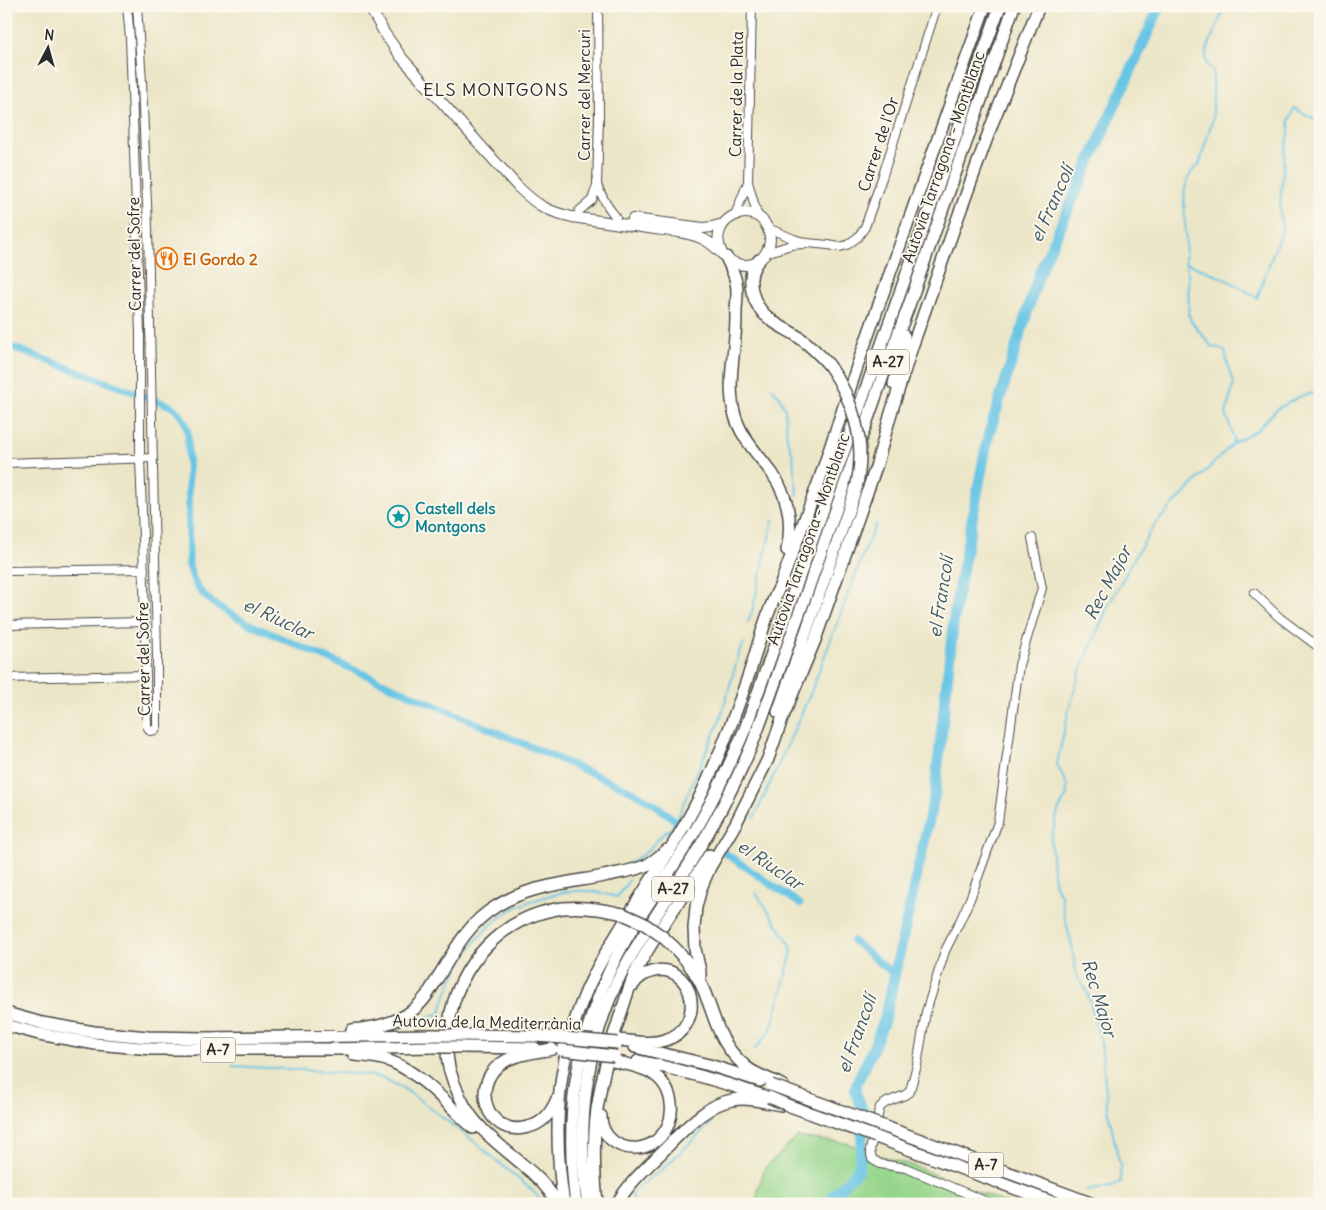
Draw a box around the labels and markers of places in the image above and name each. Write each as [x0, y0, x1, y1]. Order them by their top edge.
restaurant icon: El Gordo 2 [155, 247, 179, 271]
place label: El Gordo 2 [183, 249, 258, 269]
place label: Castell dels Montgons [415, 498, 495, 537]
place icon: Castell dels Montgons [387, 505, 411, 529]

